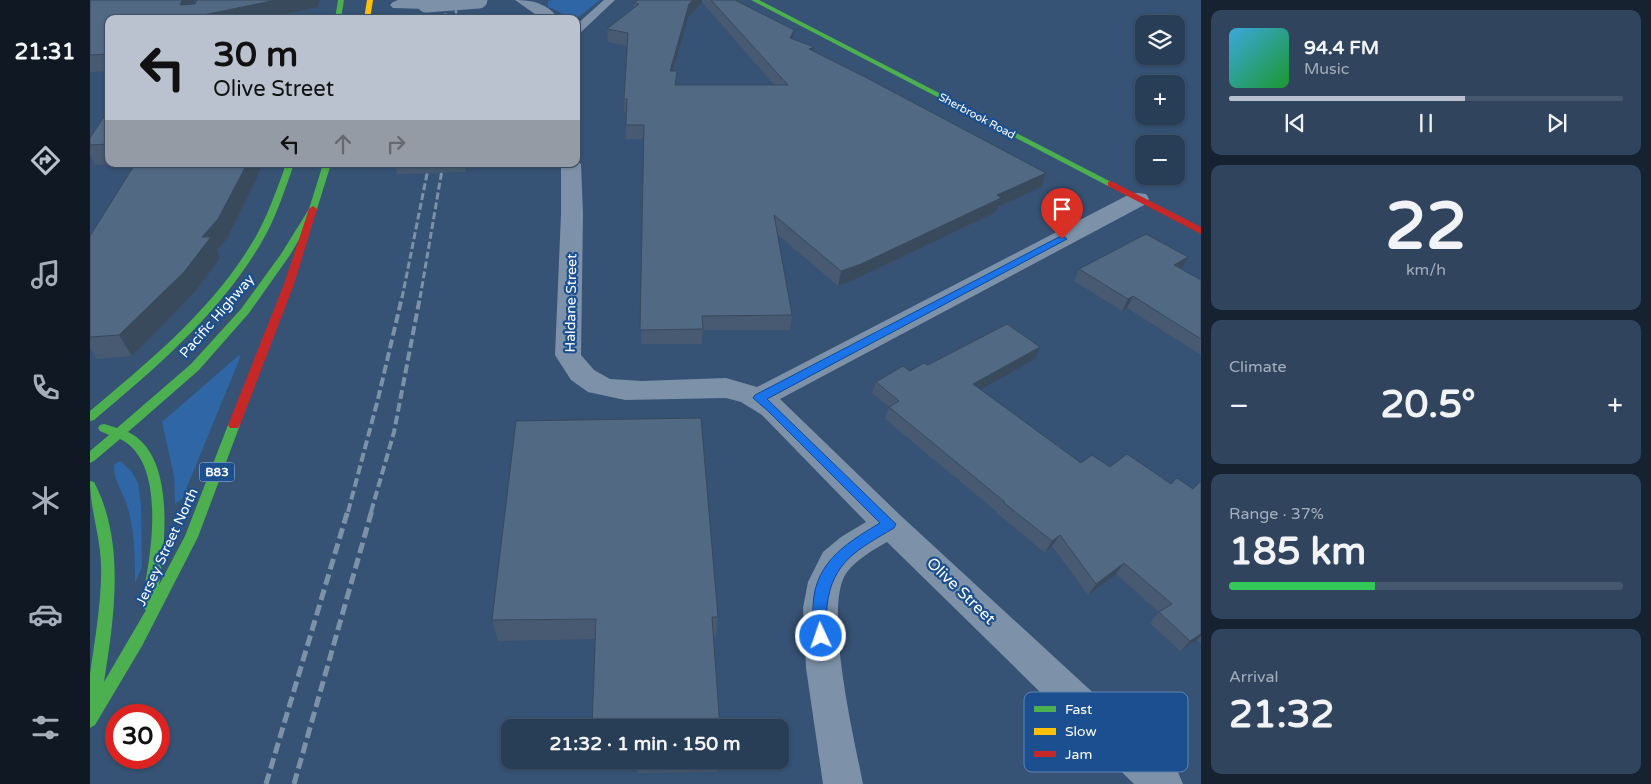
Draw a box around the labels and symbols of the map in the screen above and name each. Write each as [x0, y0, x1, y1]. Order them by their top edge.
street label: Sherbrook Road [937, 90, 1017, 142]
pin [1041, 188, 1083, 239]
street label: Haldane Street [562, 253, 580, 353]
street label: Pacific Highway [176, 270, 258, 361]
road number: B83 [200, 462, 234, 482]
street label: Jersey Street North [132, 485, 202, 609]
street label: Olive Street [922, 553, 1000, 629]
position arrow [794, 609, 846, 661]
legend [1024, 692, 1188, 772]
text: Fast [1065, 701, 1093, 718]
speed limit sign: 30 [105, 704, 170, 769]
text: Slow [1065, 723, 1097, 740]
text: Jam [1065, 746, 1092, 763]

